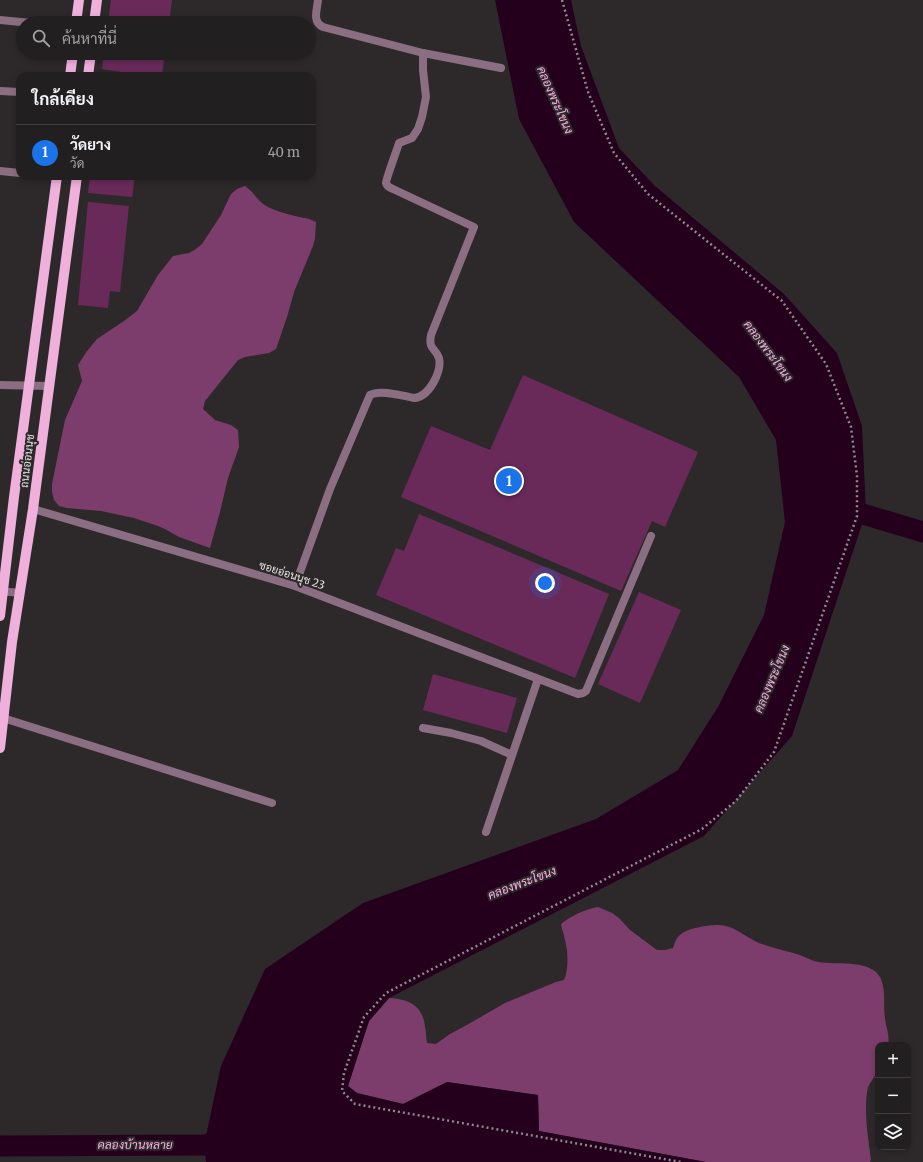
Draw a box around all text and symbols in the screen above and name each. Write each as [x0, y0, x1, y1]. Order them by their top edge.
search box [16, 16, 316, 60]
icon: search [30, 27, 52, 49]
text: ค้นหาที่นี่ [62, 29, 117, 48]
water label: คลองพระโขนง [534, 64, 577, 136]
text: ใกล้เคียง [32, 88, 94, 110]
text: วัดยาง [70, 135, 111, 154]
text: 1 [42, 144, 48, 161]
text: 40 m [268, 144, 300, 161]
text: วัด [70, 155, 84, 172]
water label: คลองพระโขนง [741, 317, 796, 385]
street label: ถนนอ่อนนุช [17, 433, 39, 489]
pin: 1 [496, 466, 522, 496]
street label: ซอยอ่อนนุช 23 [257, 558, 327, 594]
your location [535, 573, 555, 593]
water label: คลองพระโขนง [751, 642, 793, 715]
water label: คลองพระโขนง [485, 862, 559, 902]
map controls [875, 1042, 911, 1150]
button: + [875, 1042, 911, 1078]
button: − [875, 1078, 911, 1114]
button: layers [875, 1114, 911, 1150]
water label: คลองบ้านหลาย [97, 1137, 173, 1152]

